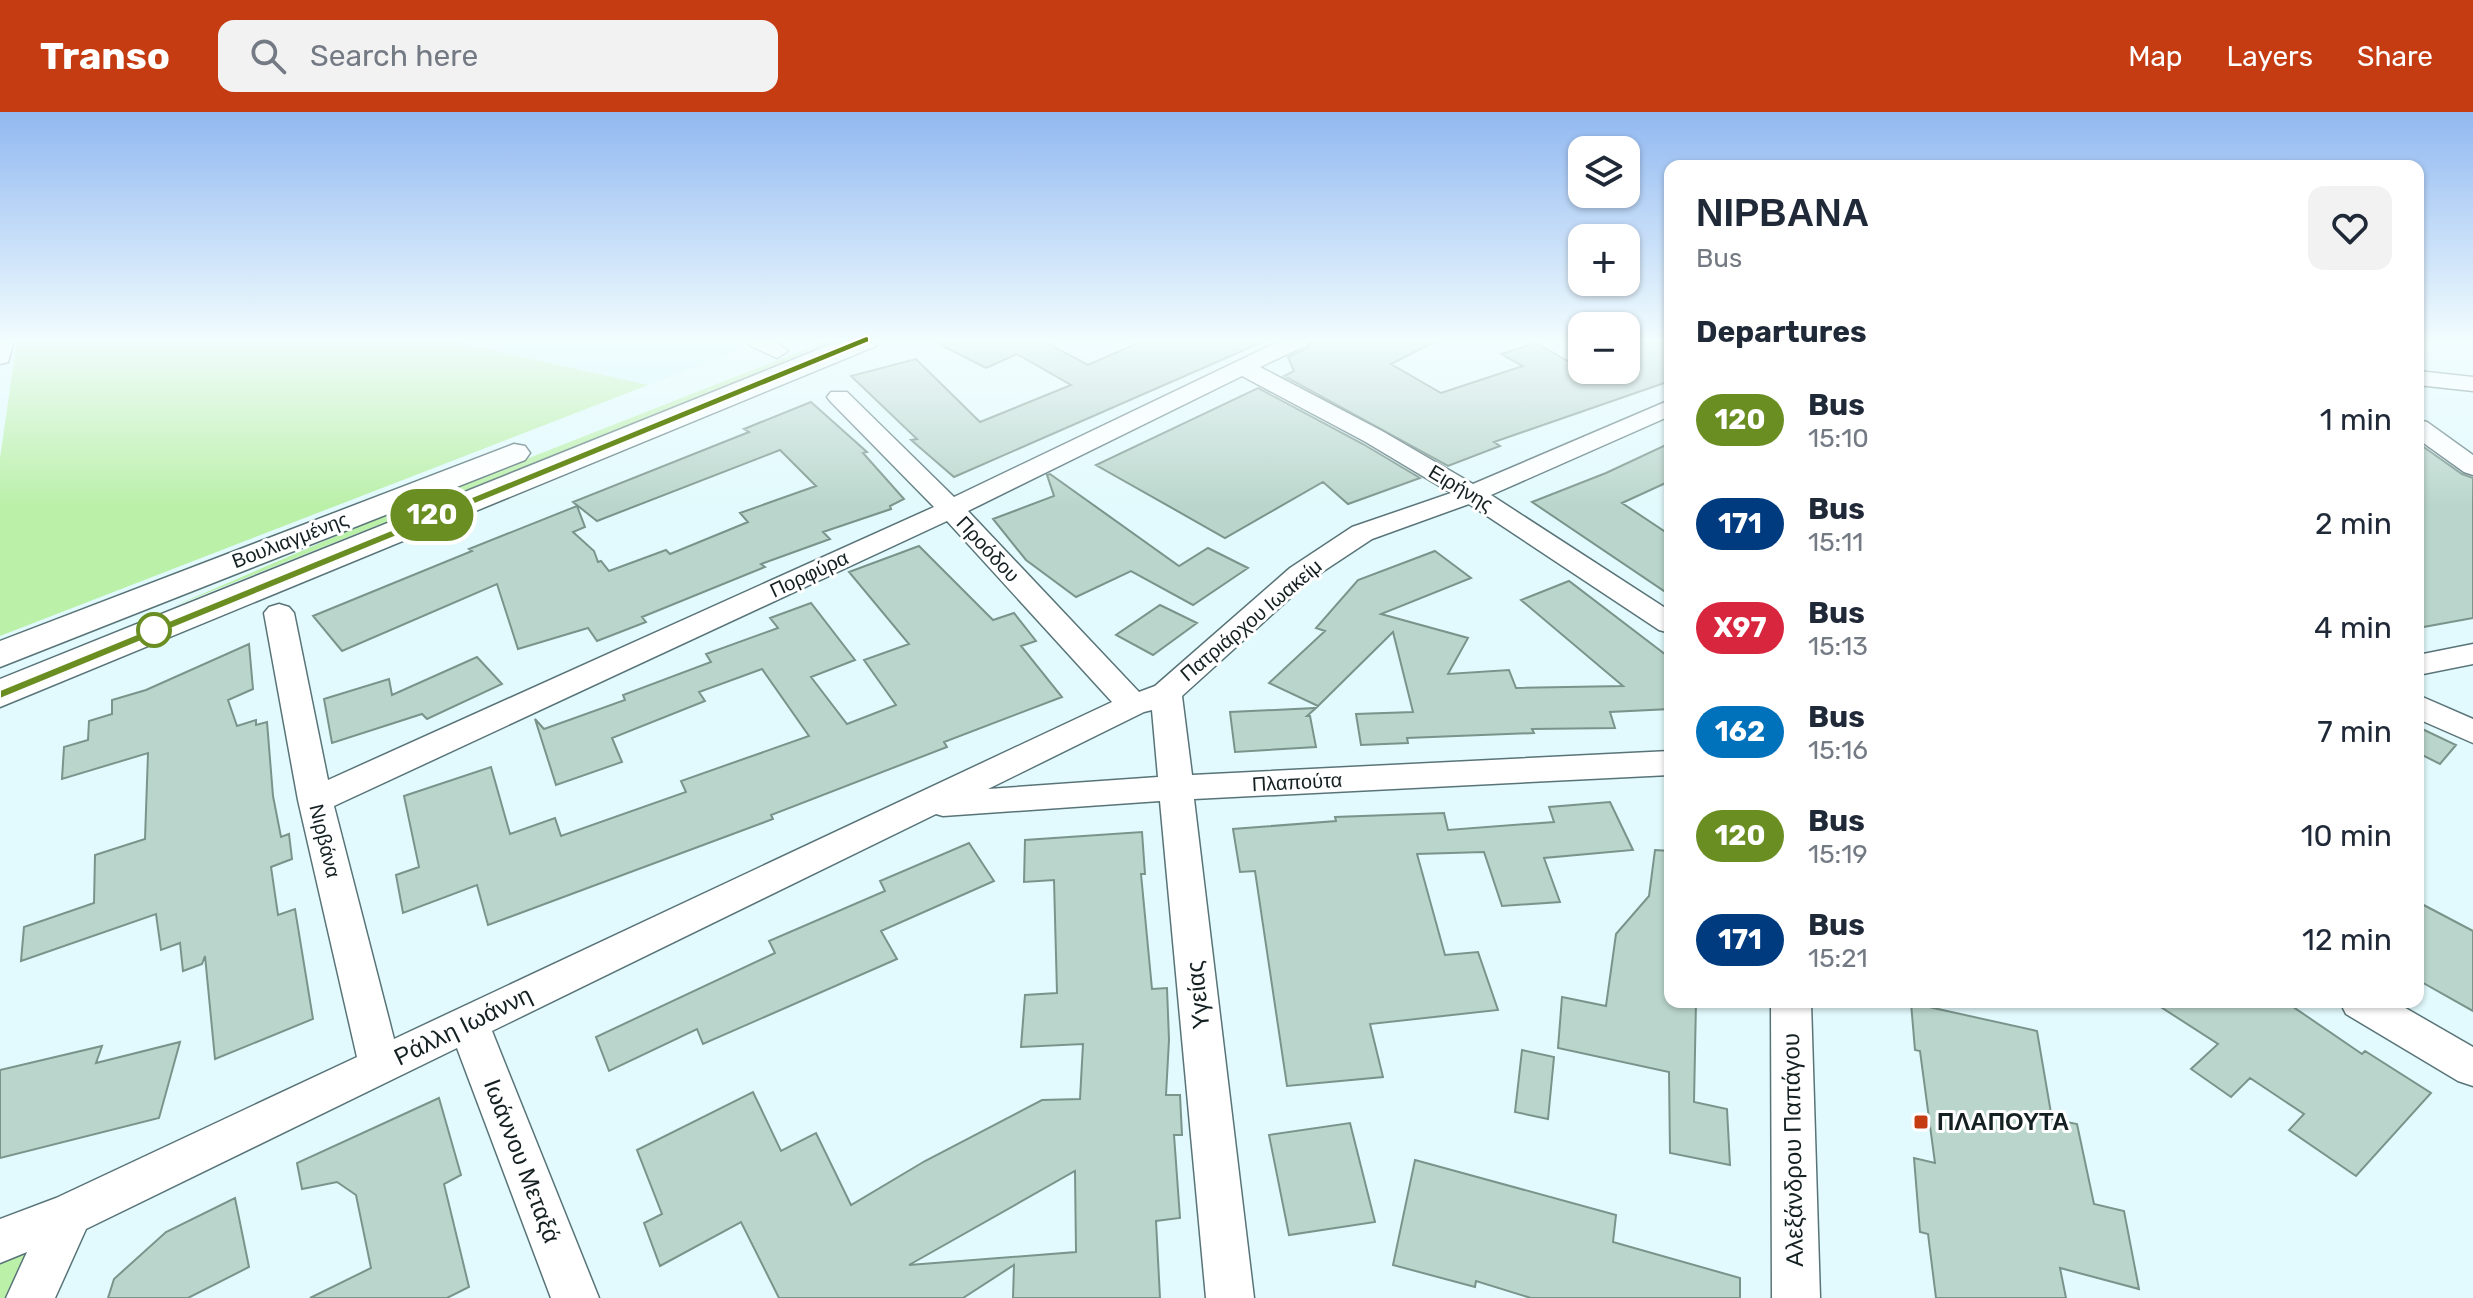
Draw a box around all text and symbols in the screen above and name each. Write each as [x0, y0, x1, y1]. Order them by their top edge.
search box [218, 20, 778, 92]
text: Transo [40, 33, 170, 79]
icon: search [246, 34, 290, 78]
text: Search here [310, 38, 478, 74]
text: Map [2128, 40, 2183, 73]
text: Layers [2227, 40, 2313, 73]
text: Share [2357, 40, 2433, 73]
map controls [1568, 136, 1640, 384]
button: layers [1568, 136, 1640, 208]
button: heart [2308, 186, 2392, 270]
text: ΝΙΡΒΑΝΑ [1696, 190, 1869, 236]
button: + [1568, 224, 1640, 296]
text: Bus [1696, 243, 1742, 274]
button: − [1568, 312, 1640, 384]
text: Departures [1696, 314, 1867, 350]
text: Bus [1808, 387, 1865, 423]
text: 1 min [2320, 402, 2392, 438]
text: 120 [1714, 403, 1766, 436]
text: 15:10 [1808, 423, 1869, 454]
street label: Ειρήνης [1424, 459, 1498, 517]
line badge: 120 [386, 489, 478, 541]
text: Bus [1808, 491, 1865, 527]
text: 120 [406, 498, 458, 531]
text: 2 min [2315, 506, 2392, 542]
street label: Βουλιαγμένης [228, 507, 352, 573]
text: 171 [1718, 507, 1762, 540]
street label: Προόδου [952, 511, 1024, 587]
text: 15:11 [1808, 527, 1863, 558]
street label: Πορφύρα [766, 545, 852, 603]
street label: Πατριάρχου Ιωακείμ [1175, 554, 1327, 686]
text: Bus [1808, 595, 1865, 631]
text: 4 min [2314, 610, 2392, 646]
text: X97 [1713, 611, 1767, 644]
unlabelled marker [137, 613, 171, 647]
text: 15:13 [1808, 631, 1868, 662]
text: Bus [1808, 699, 1865, 735]
text: 7 min [2317, 714, 2392, 750]
text: 162 [1715, 715, 1765, 748]
text: 15:16 [1808, 735, 1868, 766]
street label: Πλαπούτα [1251, 768, 1343, 796]
street label: Νιρβάνα [304, 802, 346, 880]
text: Bus [1808, 803, 1865, 839]
text: 10 min [2301, 818, 2392, 854]
text: 120 [1714, 819, 1766, 852]
text: 15:19 [1808, 839, 1868, 870]
text: Bus [1808, 907, 1865, 943]
text: 12 min [2302, 922, 2392, 958]
text: 171 [1718, 923, 1762, 956]
text: 15:21 [1808, 943, 1868, 974]
street label: Υγείας [1181, 960, 1215, 1030]
street label: Ράλλη Ιωάννη [390, 981, 536, 1071]
street label: Αλεξάνδρου Παπάγου [1777, 1033, 1809, 1267]
street label: Ιωάννου Μεταξά [478, 1075, 566, 1247]
place label: ΠΛΑΠΟΥΤΑ [1937, 1108, 2069, 1136]
marker: ΠΛΑΠΟΥΤΑ [1912, 1113, 1930, 1131]

